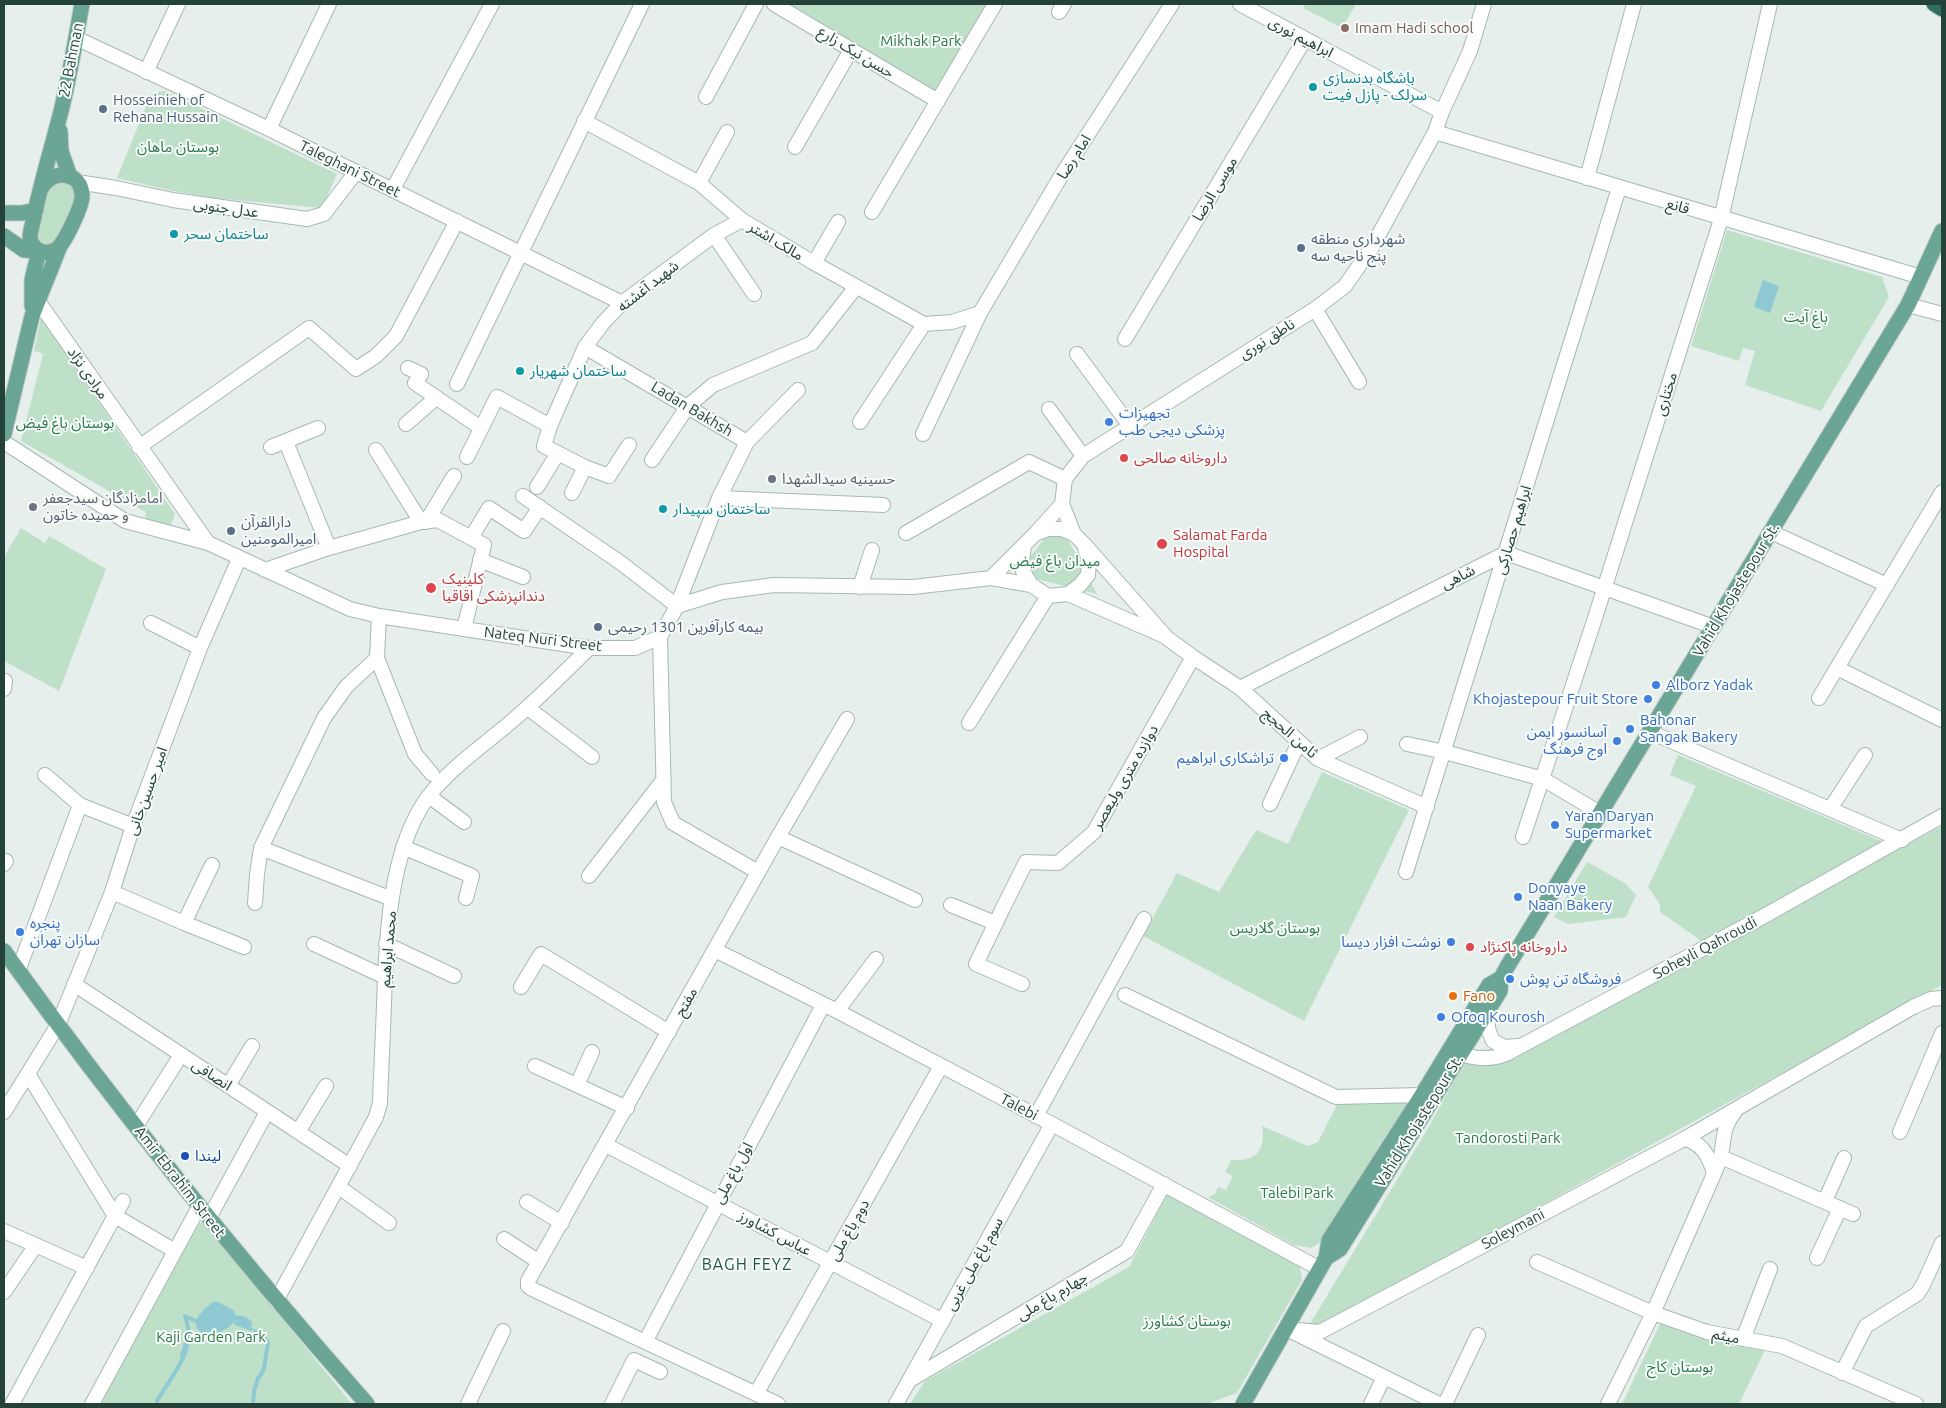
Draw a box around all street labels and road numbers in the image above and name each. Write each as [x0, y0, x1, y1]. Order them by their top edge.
street label: ابراهیم نوری [1266, 12, 1336, 62]
street label: 22 Bahman [55, 21, 87, 99]
street label: حسن نیک زارع [815, 22, 897, 82]
street label: امام رضا [1053, 131, 1095, 183]
street label: Taleghani Street [297, 137, 403, 201]
street label: موسی الرضا [1189, 153, 1241, 225]
street label: قانع [1664, 194, 1692, 218]
street label: عدل جنوبی [192, 195, 260, 221]
street label: مالک اشتر [745, 218, 807, 264]
street label: شهید آغشته [614, 256, 682, 316]
street label: ناطق نوری [1236, 315, 1298, 363]
street label: مرادی نژاد [64, 344, 112, 402]
street label: مختاری [1651, 370, 1681, 418]
street label: Ladan Bakhsh [648, 378, 736, 440]
street label: ابراهیم حصارکی [1491, 483, 1535, 577]
street label: Vahid Khojastepour St. [1689, 520, 1783, 660]
street label: شاهی [1438, 561, 1478, 593]
street label: Nateq Nuri Street [483, 623, 603, 655]
street label: ثامن الحجج [1259, 704, 1321, 762]
street label: دوازده متری ولیعصر [1088, 722, 1162, 832]
street label: امیر حسین‌خانی [123, 744, 171, 838]
street label: محمد ابراهیم [376, 910, 400, 988]
street label: Soheyli Qahroudi [1650, 913, 1760, 983]
street label: مفتح [671, 984, 701, 1020]
street label: Vahid Khojastepour St. [1371, 1051, 1467, 1191]
street label: انصافی [189, 1055, 235, 1095]
street label: Talebi [997, 1090, 1041, 1124]
street label: Amir Ebrahim Street [131, 1123, 229, 1241]
street label: اول باغ ملی [709, 1139, 757, 1207]
street label: دوم باغ ملی [825, 1196, 873, 1264]
street label: Soleymani [1478, 1205, 1548, 1253]
street label: عباس کشاورز [736, 1206, 814, 1260]
street label: سوم باغ ملی غربی [941, 1214, 1007, 1314]
street label: چهارم باغ ملی [1013, 1268, 1091, 1324]
street label: میثم [1711, 1324, 1741, 1348]

